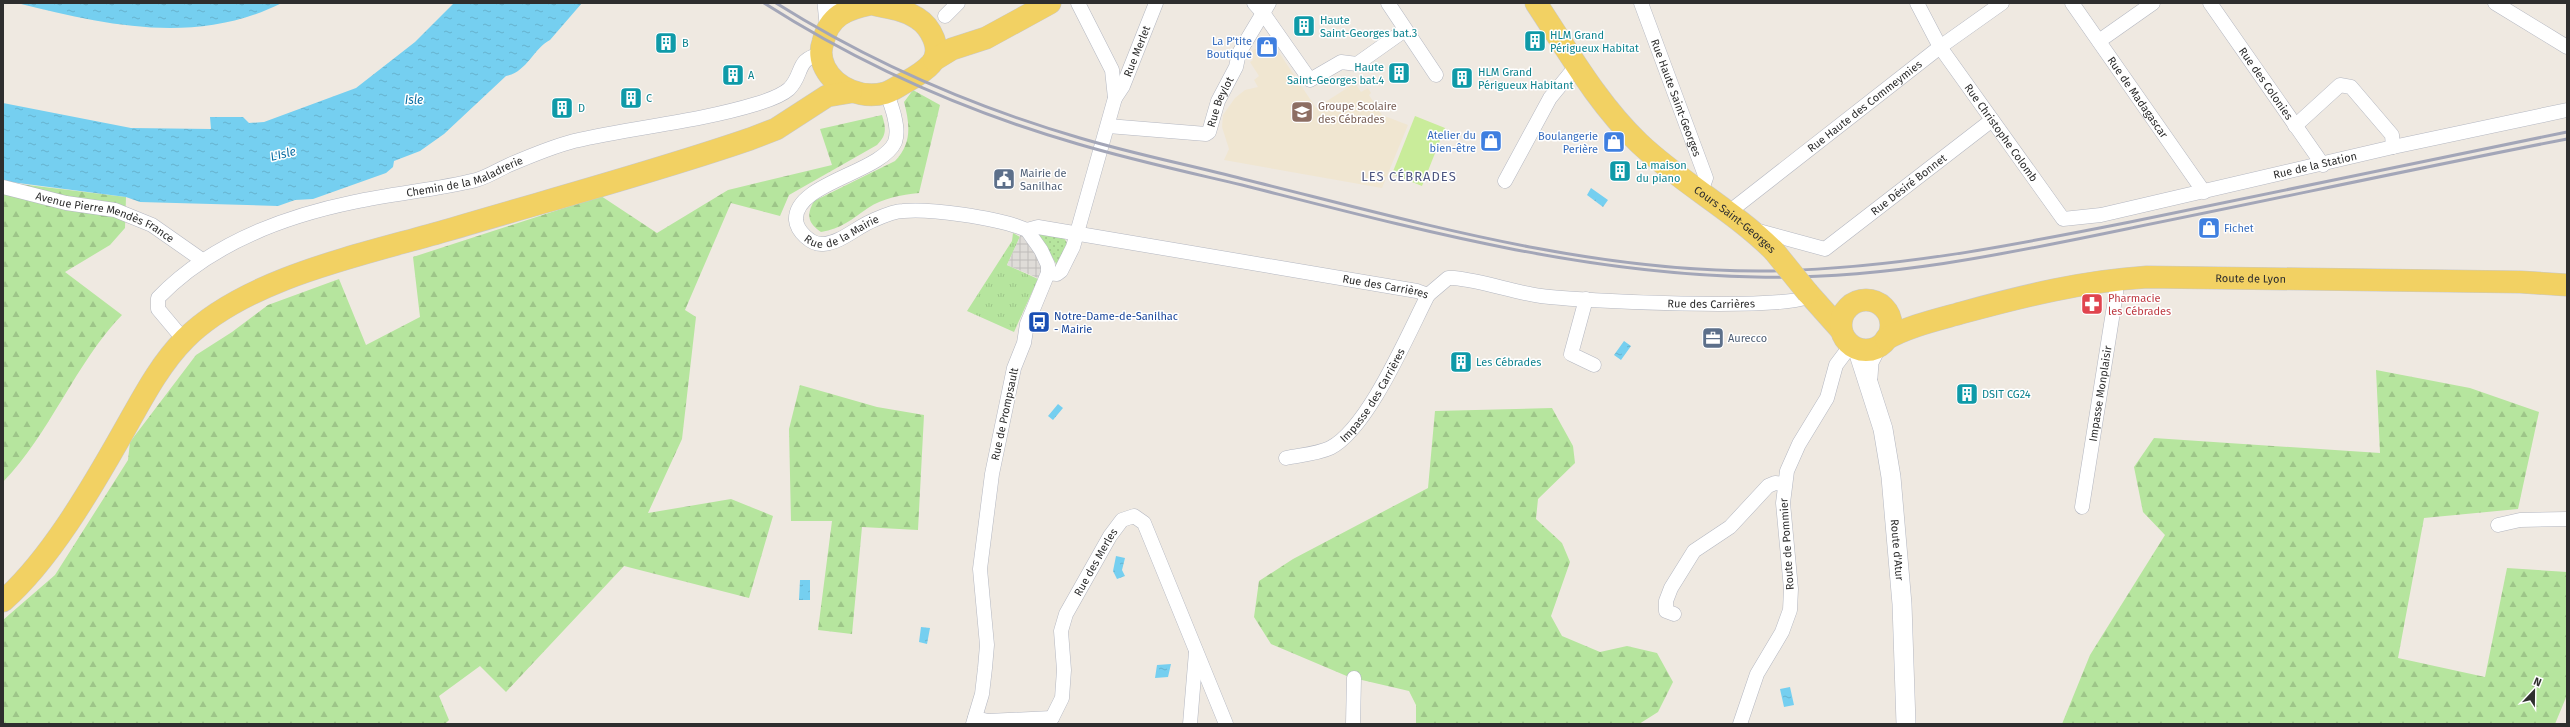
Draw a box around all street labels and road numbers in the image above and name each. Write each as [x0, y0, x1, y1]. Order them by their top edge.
street label: Rue Merlet [1121, 24, 1153, 79]
street label: Rue Haute Saint-Georges [1648, 37, 1704, 158]
street label: Rue des Colonies [2236, 45, 2296, 122]
street label: Rue de Madagascar [2105, 54, 2171, 141]
street label: Rue Haute des Commeymies [1805, 57, 1924, 155]
street label: Rue Beylot [1204, 74, 1236, 129]
street label: Rue Christophe Colomb [1962, 81, 2041, 184]
street label: Rue de la Station [2272, 149, 2358, 181]
street label: Rue Désiré Bonnet [1868, 151, 1949, 218]
street label: Chemin de la Maladrerie [405, 153, 525, 199]
street label: Cours Saint-Georges [1692, 183, 1779, 256]
street label: Avenue Pierre Mendès France [34, 189, 177, 245]
street label: Rue de la Mairie [802, 212, 881, 251]
street label: Route de Lyon [2215, 271, 2286, 285]
street label: Rue des Carrières [1342, 272, 1430, 301]
street label: Rue des Carrières [1667, 297, 1755, 310]
street label: Impasse Monplaisir [2086, 344, 2114, 442]
street label: Impasse des Carrières [1337, 346, 1407, 445]
street label: Rue de Prompsault [989, 366, 1021, 462]
street label: Route de Pommier [1777, 497, 1797, 590]
street label: Route d'Atur [1888, 519, 1907, 582]
street label: Rue des Merles [1071, 526, 1120, 598]

